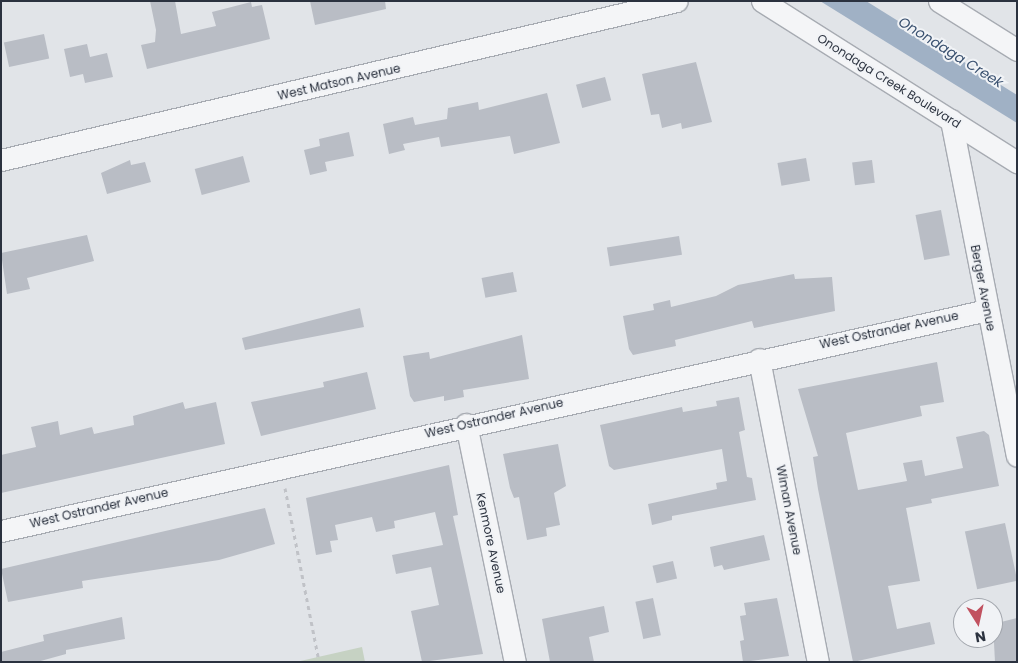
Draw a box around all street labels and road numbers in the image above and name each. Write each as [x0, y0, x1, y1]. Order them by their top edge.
street label: Onondaga Creek Boulevard [815, 31, 963, 131]
street label: West Matson Avenue [276, 61, 402, 103]
street label: Berger Avenue [968, 244, 998, 332]
street label: West Ostrander Avenue [818, 308, 960, 352]
street label: West Ostrander Avenue [423, 395, 565, 441]
street label: Wiman Avenue [773, 464, 805, 556]
street label: West Ostrander Avenue [28, 485, 170, 531]
street label: Kenmore Avenue [473, 491, 509, 595]

